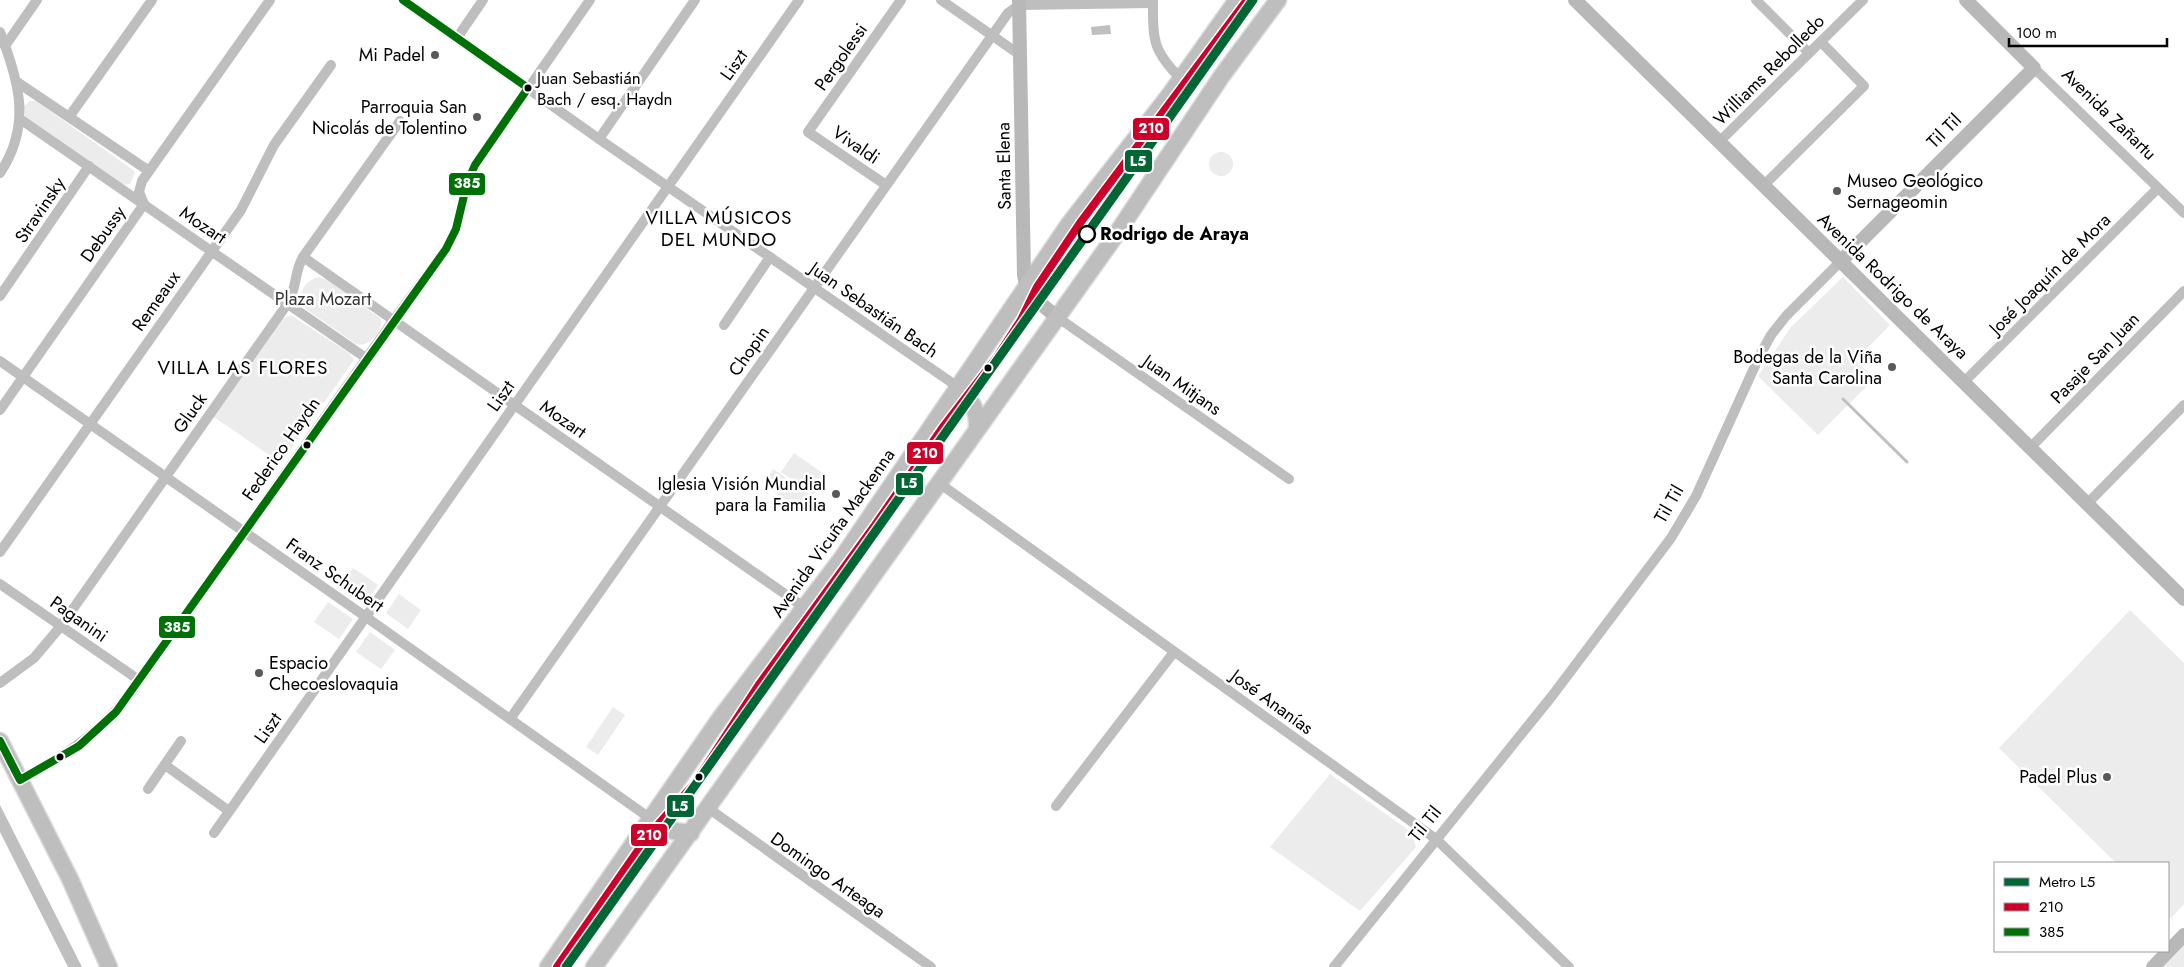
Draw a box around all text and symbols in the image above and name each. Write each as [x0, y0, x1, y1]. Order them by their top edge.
street label: Williams Rebolledo [1708, 8, 1831, 131]
scale bar [2009, 15, 2166, 47]
street label: Pergolessi [808, 18, 874, 96]
text: 100 m [2016, 22, 2057, 44]
place label: Mi Padel [359, 42, 425, 68]
street label: Liszt [714, 44, 754, 86]
marker: Mi Padel [429, 49, 441, 61]
street label: Avenida Zañartu [2056, 62, 2162, 166]
place label: Juan Sebastián Bach / esq. Haydn [535, 66, 673, 111]
marker: Juan Sebastián Bach / esq. Haydn [523, 83, 533, 93]
place label: Parroquia San Nicolás de Tolentino [312, 94, 467, 141]
street label: Til Til [1921, 108, 1967, 154]
marker: Parroquia San Nicolás de Tolentino [471, 111, 483, 123]
line badge: 210 [1132, 117, 1170, 141]
text: 210 [1138, 118, 1164, 138]
street label: Vivaldi [827, 120, 885, 170]
street label: Santa Elena [990, 122, 1018, 210]
line badge: L5 [1124, 149, 1153, 173]
text: L5 [1130, 151, 1146, 171]
place label: Museo Geológico Sernageomin [1847, 168, 1983, 215]
street label: Stravinsky [8, 172, 72, 248]
line badge: 385 [448, 172, 486, 196]
text: 385 [454, 173, 480, 193]
marker: Museo Geológico Sernageomin [1831, 185, 1843, 197]
street label: Debussy [74, 200, 132, 267]
street label: Mozart [174, 200, 232, 251]
district label: VILLA MÚSICOS DEL MUNDO [646, 204, 792, 253]
street label: Avenida Rodrigo de Araya [1812, 207, 1974, 365]
street label: José Joaquín de Mora [1982, 207, 2117, 342]
place label: Rodrigo de Araya [1100, 221, 1249, 247]
marker: Rodrigo de Araya [1078, 225, 1096, 243]
street label: Juan Sebastián Bach [803, 255, 944, 364]
street label: Remeaux [126, 265, 186, 336]
park label: Plaza Mozart [275, 286, 372, 312]
street label: Pasaje San Juan [2045, 306, 2145, 410]
street label: Chopin [722, 321, 776, 381]
place label: Bodegas de la Viña Santa Carolina [1733, 344, 1882, 391]
street label: Juan Mitjans [1136, 347, 1227, 422]
district label: VILLA LAS FLORES [158, 354, 328, 381]
marker: Bodegas de la Viña Santa Carolina [1886, 361, 1898, 373]
unlabelled marker [983, 363, 993, 373]
street label: Liszt [481, 375, 521, 417]
street label: Gluck [167, 387, 213, 439]
street label: Federico Haydn [236, 392, 326, 506]
street label: Mozart [534, 394, 592, 445]
unlabelled marker [302, 440, 312, 450]
line badge: 210 [906, 441, 944, 465]
street label: Avenida Vicuña Mackenna [765, 443, 901, 623]
text: 210 [912, 443, 938, 463]
place label: Iglesia Visión Mundial para la Familia [658, 471, 826, 518]
line badge: L5 [895, 472, 924, 496]
text: L5 [901, 473, 917, 493]
street label: Til Til [1648, 480, 1690, 528]
marker: Iglesia Visión Mundial para la Familia [830, 488, 842, 500]
street label: Franz Schubert [281, 532, 390, 619]
street label: Paganini [45, 590, 113, 648]
line badge: 385 [158, 615, 196, 639]
text: 385 [164, 617, 190, 637]
place label: Espacio Checoeslovaquia [269, 650, 398, 697]
street label: José Ananías [1224, 662, 1319, 741]
marker: Espacio Checoeslovaquia [253, 667, 265, 679]
street label: Liszt [248, 707, 288, 749]
unlabelled marker [55, 752, 65, 762]
place label: Padel Plus [2019, 764, 2097, 790]
marker: Padel Plus [2101, 771, 2113, 783]
unlabelled marker [694, 772, 704, 782]
line badge: L5 [666, 794, 695, 818]
text: L5 [672, 796, 688, 816]
street label: Til Til [1402, 800, 1448, 848]
line badge: 210 [630, 823, 668, 847]
text: 210 [636, 825, 662, 845]
street label: Domingo Arteaga [765, 826, 891, 924]
legend [1994, 862, 2169, 952]
text: Metro L5 [2039, 871, 2095, 893]
text: 210 [2039, 896, 2063, 918]
text: 385 [2039, 921, 2064, 943]

